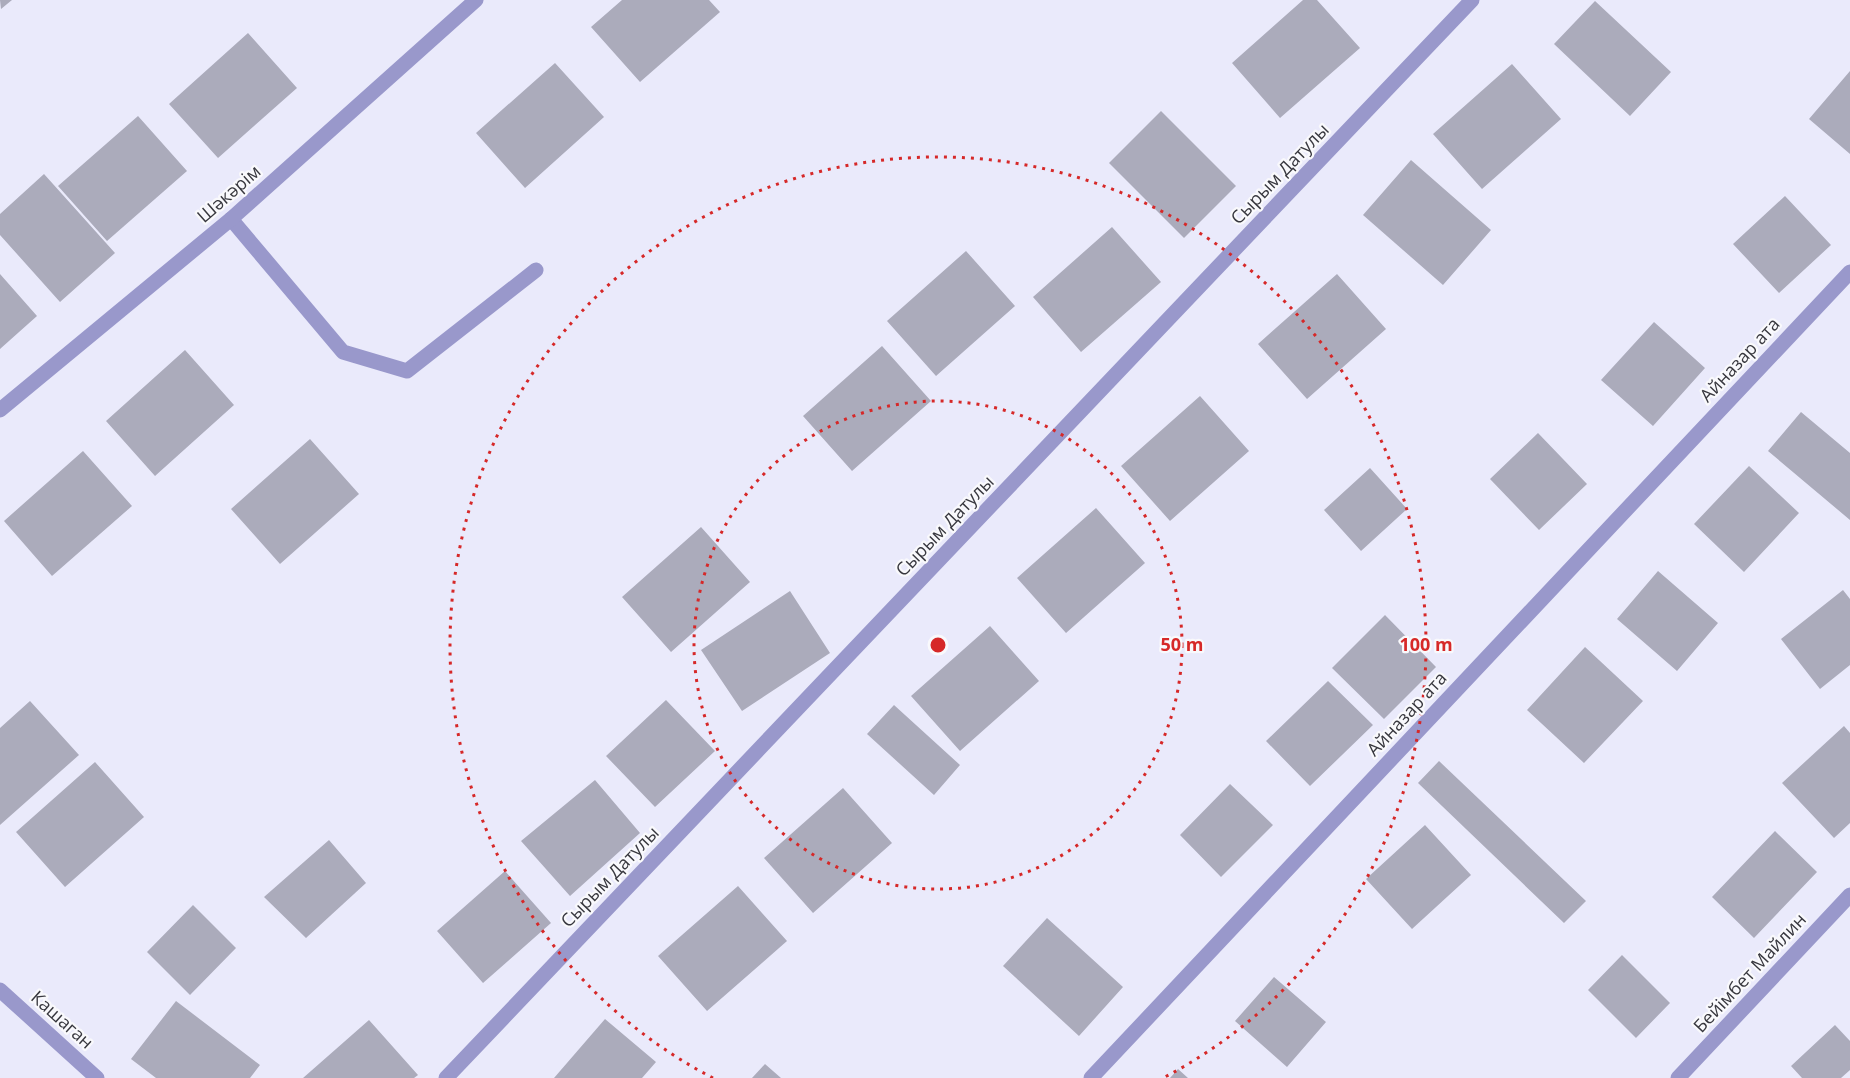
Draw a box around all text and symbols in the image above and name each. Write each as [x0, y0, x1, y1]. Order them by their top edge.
street label: Сырым Датулы [1225, 118, 1334, 229]
street label: Шәкәрім [191, 159, 265, 228]
street label: Айназар ата [1694, 312, 1785, 407]
street label: Сырым Датулы [890, 470, 999, 581]
text: 50 m [1161, 632, 1203, 656]
text: 100 m [1399, 632, 1453, 656]
centre of rings [928, 635, 948, 655]
street label: Айназар ата [1361, 666, 1452, 761]
street label: Сырым Датулы [555, 821, 664, 932]
street label: Бейімбет Майлин [1688, 907, 1811, 1037]
street label: Кашаган [26, 985, 99, 1054]

